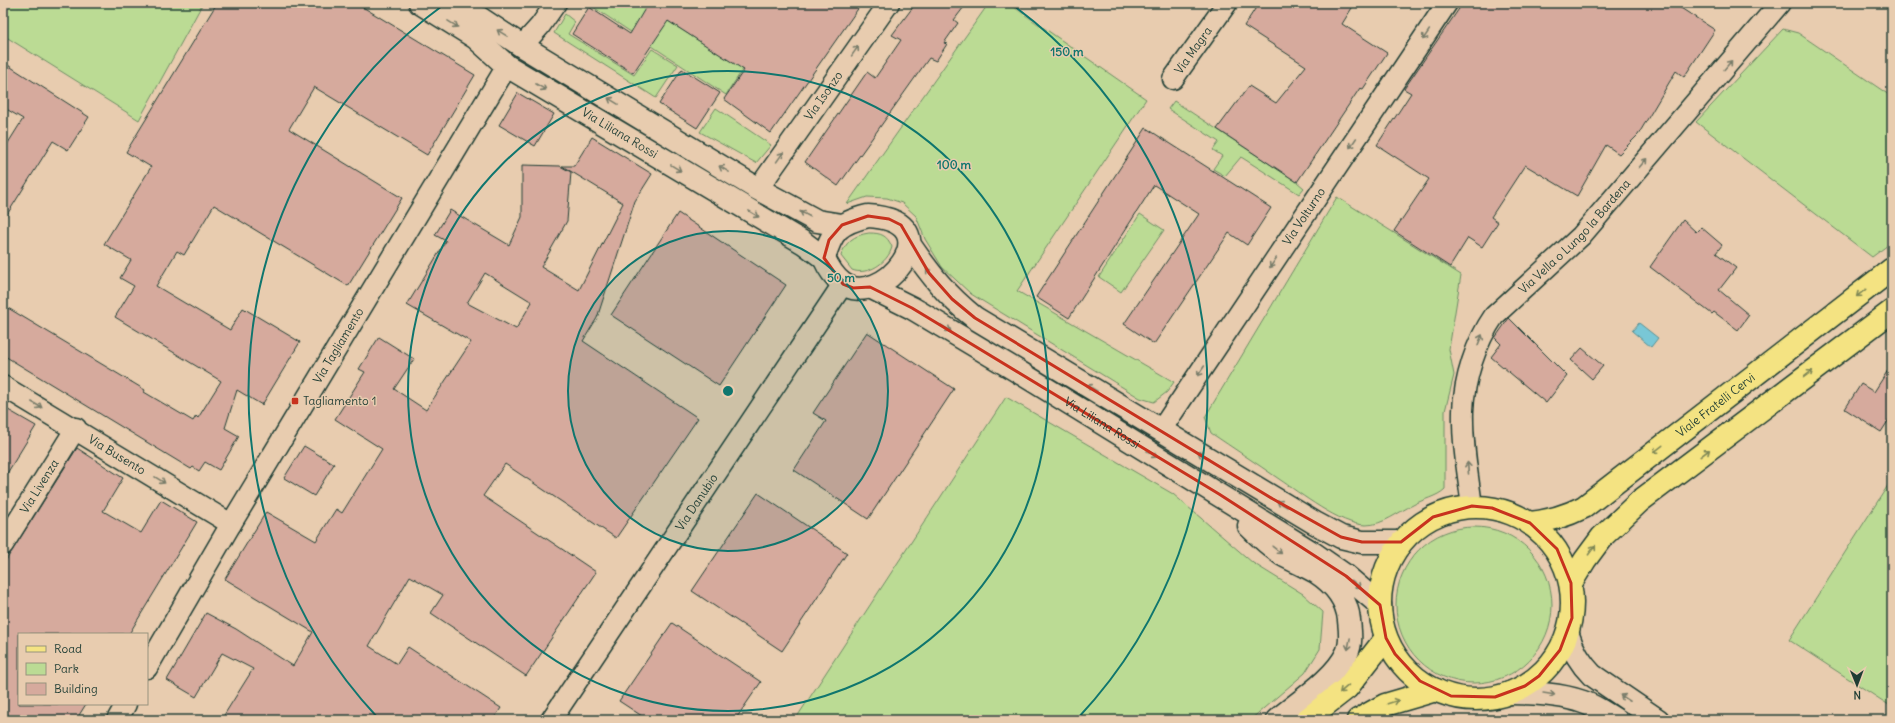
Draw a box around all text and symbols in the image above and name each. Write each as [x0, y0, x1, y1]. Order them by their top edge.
one-way arrow [447, 20, 458, 28]
street label: Via Magra [1171, 23, 1215, 77]
one-way arrow [497, 29, 508, 37]
one-way arrow [1422, 30, 1430, 41]
text: 150 m [1051, 44, 1084, 59]
one-way arrow [851, 46, 859, 57]
one-way arrow [1724, 59, 1733, 70]
street label: Via Isonzo [801, 68, 846, 123]
one-way arrow [535, 83, 547, 91]
one-way arrow [608, 97, 619, 105]
street label: Via Liliana Rossi [579, 104, 661, 161]
one-way arrow [1349, 138, 1358, 149]
one-way arrow [776, 152, 784, 163]
text: 100 m [937, 157, 971, 172]
one-way arrow [1638, 158, 1647, 168]
one-way arrow [670, 164, 682, 172]
one-way arrow [718, 164, 730, 172]
street label: Via Vella o Lungo la Bardena [1515, 176, 1633, 297]
street label: Via Volturno [1279, 184, 1328, 248]
one-way arrow [748, 210, 759, 218]
one-way arrow [799, 210, 811, 218]
one-way arrow [1269, 257, 1277, 268]
one-way arrow [925, 267, 934, 278]
text: 50 m [827, 270, 856, 285]
one-way arrow [1856, 289, 1867, 297]
street label: Via Tagliamento [309, 304, 367, 386]
one-way arrow [940, 325, 952, 333]
one-way arrow [1477, 334, 1484, 346]
one-way arrow [1197, 365, 1205, 376]
street label: Viale Fratelli Cervi [1673, 370, 1758, 440]
one-way arrow [1803, 370, 1814, 378]
centre of rings [721, 384, 735, 398]
one-way arrow [1087, 384, 1098, 392]
place label: Tagliamento 1 [303, 393, 376, 408]
street label: Via Liliana Rossi [1062, 394, 1143, 452]
marker: Tagliamento 1 [290, 396, 300, 406]
one-way arrow [31, 402, 43, 410]
street label: Via Busento [86, 431, 149, 478]
one-way arrow [1653, 445, 1664, 453]
one-way arrow [1699, 448, 1710, 457]
one-way arrow [1146, 450, 1157, 458]
one-way arrow [1197, 451, 1209, 459]
street label: Via Livenza [17, 456, 62, 516]
one-way arrow [1464, 462, 1471, 475]
street label: Via Danubio [672, 471, 721, 533]
one-way arrow [154, 476, 165, 484]
one-way arrow [1276, 500, 1288, 508]
one-way arrow [1588, 545, 1596, 556]
one-way arrow [1271, 546, 1282, 555]
one-way arrow [1351, 580, 1361, 589]
legend [18, 633, 148, 705]
one-way arrow [1344, 638, 1352, 651]
text: Road [54, 641, 82, 656]
text: Park [54, 661, 79, 676]
north arrow [1837, 665, 1877, 705]
text: Building [54, 681, 98, 696]
one-way arrow [1338, 685, 1349, 694]
text: N [1853, 688, 1861, 702]
one-way arrow [1542, 690, 1555, 698]
one-way arrow [1619, 694, 1631, 702]
one-way arrow [1386, 698, 1399, 705]

